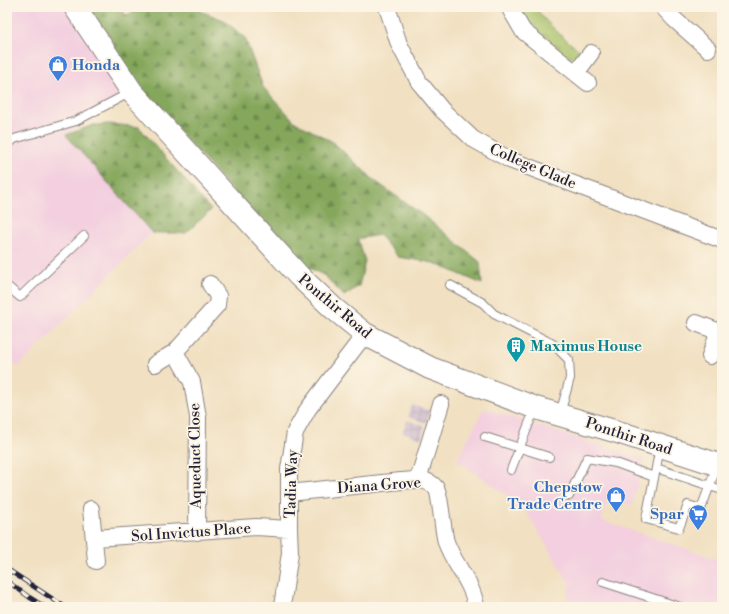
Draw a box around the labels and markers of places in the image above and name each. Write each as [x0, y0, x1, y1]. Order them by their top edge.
shop icon: Honda [47, 54, 69, 82]
place label: Honda [72, 56, 121, 75]
building icon: Maximus House [505, 335, 527, 363]
place label: Maximus House [530, 337, 642, 356]
place label: Chepstow Trade Centre [508, 478, 603, 514]
shop icon: Chepstow Trade Centre [605, 485, 627, 513]
supermarket icon: Spar [687, 503, 709, 531]
place label: Spar [650, 505, 684, 524]

